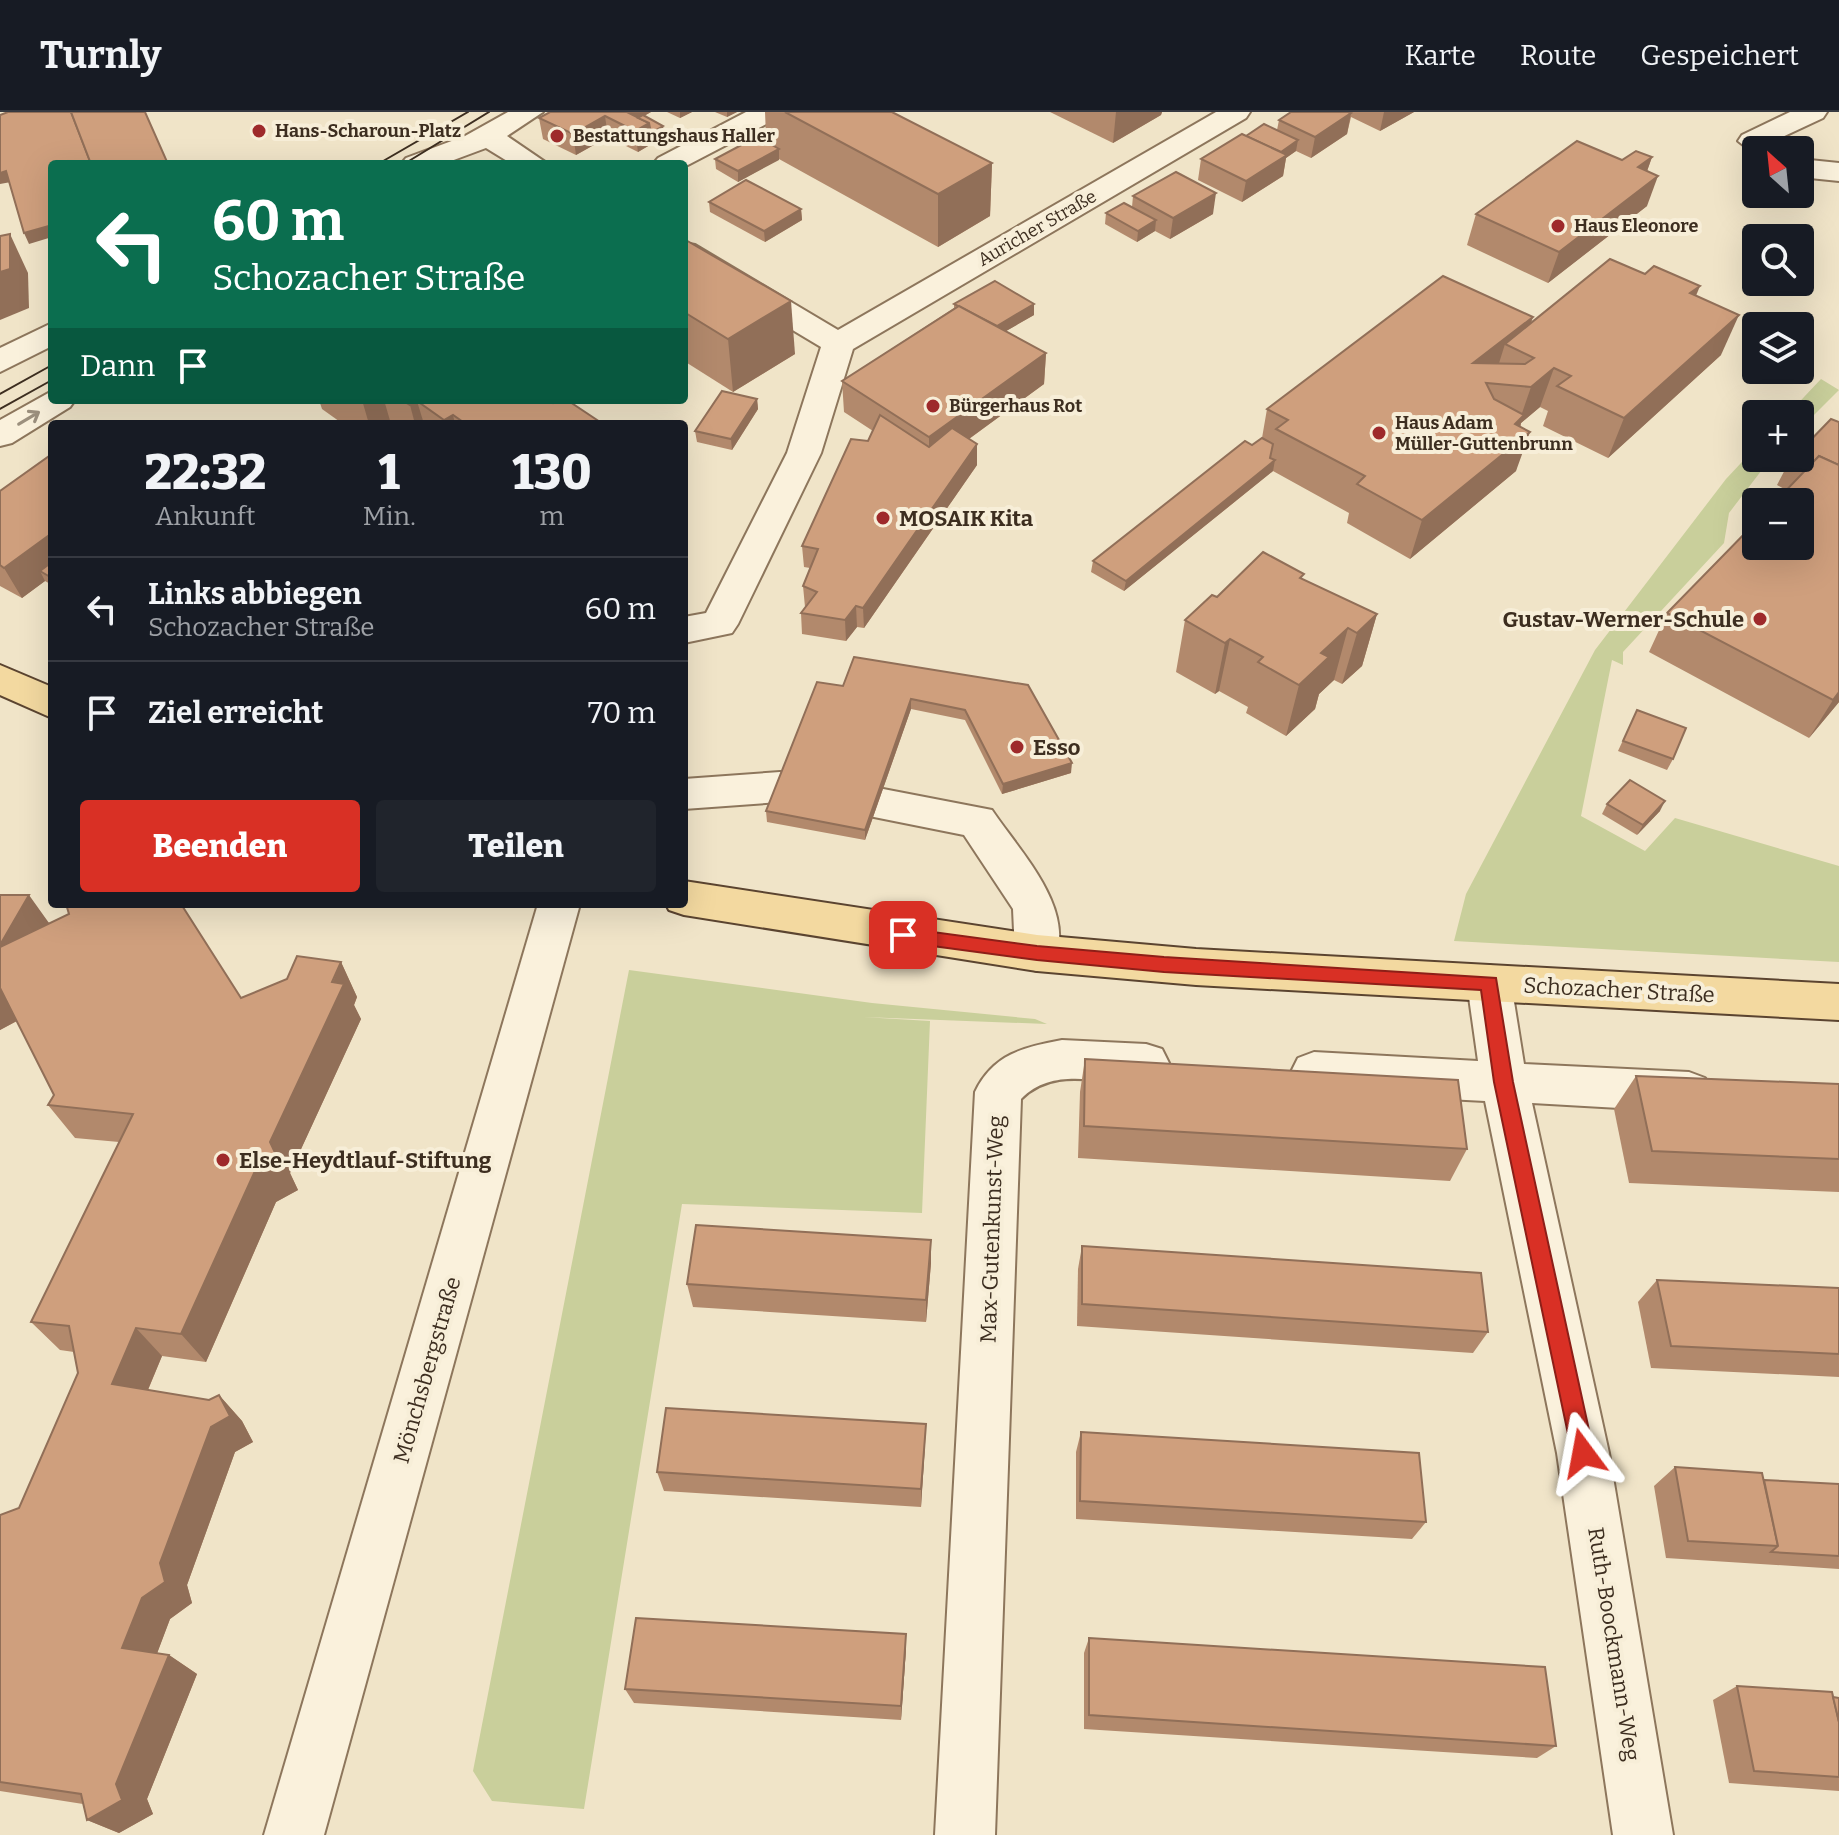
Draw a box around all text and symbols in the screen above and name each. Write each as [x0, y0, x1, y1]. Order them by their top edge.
text: Turnly [40, 32, 161, 78]
text: Karte [1405, 39, 1476, 72]
text: Route [1520, 39, 1596, 72]
text: Gespeichert [1640, 39, 1799, 72]
place label: Hans-Scharoun-Platz [275, 120, 461, 142]
marker: Hans-Scharoun-Platz [250, 122, 268, 140]
place label: Bestattungshaus Haller [573, 125, 776, 147]
marker: Bestattungshaus Haller [548, 127, 566, 145]
north arrow [1742, 136, 1814, 208]
map controls [1742, 136, 1814, 560]
street label: Auricher Straße [974, 185, 1100, 271]
text: 60 m [212, 188, 344, 255]
icon: left [80, 192, 184, 296]
place label: Haus Eleonore [1574, 215, 1698, 237]
marker: Haus Eleonore [1549, 217, 1567, 235]
button: search [1742, 224, 1814, 296]
text: Schozacher Straße [212, 256, 525, 300]
button: layers [1742, 312, 1814, 384]
icon: arrive [171, 344, 215, 388]
text: Dann [80, 348, 155, 384]
place label: Bürgerhaus Rot [949, 395, 1082, 417]
marker: Bürgerhaus Rot [924, 397, 942, 415]
button: + [1742, 400, 1814, 472]
one-way arrow [17, 409, 40, 425]
place label: Haus Adam Müller-Guttenbrunn [1395, 412, 1573, 455]
marker: Haus Adam Müller-Guttenbrunn [1370, 424, 1388, 442]
text: 22:32 [144, 444, 266, 502]
text: 1 [379, 444, 400, 502]
text: 130 [512, 444, 592, 502]
button: − [1742, 488, 1814, 560]
text: Ankunft [155, 501, 255, 532]
text: Min. [363, 501, 416, 532]
text: m [539, 501, 564, 532]
place label: MOSAIK Kita [899, 505, 1034, 532]
marker: MOSAIK Kita [874, 509, 892, 527]
text: Links abbiegen [148, 576, 361, 612]
icon: left [80, 587, 124, 631]
text: 60 m [585, 591, 656, 627]
place label: Gustav-Werner-Schule [1502, 606, 1744, 633]
marker: Gustav-Werner-Schule [1751, 610, 1769, 628]
text: Schozacher Straße [148, 612, 374, 643]
icon: arrive [80, 691, 124, 735]
text: Ziel erreicht [148, 695, 323, 731]
text: 70 m [588, 695, 656, 731]
place label: Esso [1033, 734, 1081, 761]
marker: Esso [1008, 738, 1026, 756]
button: Beenden [80, 800, 360, 892]
button: Teilen [376, 800, 656, 892]
pin [869, 901, 937, 969]
icon: arrive [881, 913, 925, 957]
street label: Schozacher Straße [1523, 972, 1715, 1008]
street label: Max-Gutenkunst-Weg [975, 1115, 1009, 1343]
place label: Else-Heydtlauf-Stiftung [239, 1147, 492, 1174]
marker: Else-Heydtlauf-Stiftung [214, 1151, 232, 1169]
street label: Mönchsbergstraße [387, 1274, 467, 1466]
position arrow [1541, 1411, 1625, 1495]
street label: Ruth-Boockmann-Weg [1582, 1525, 1646, 1763]

